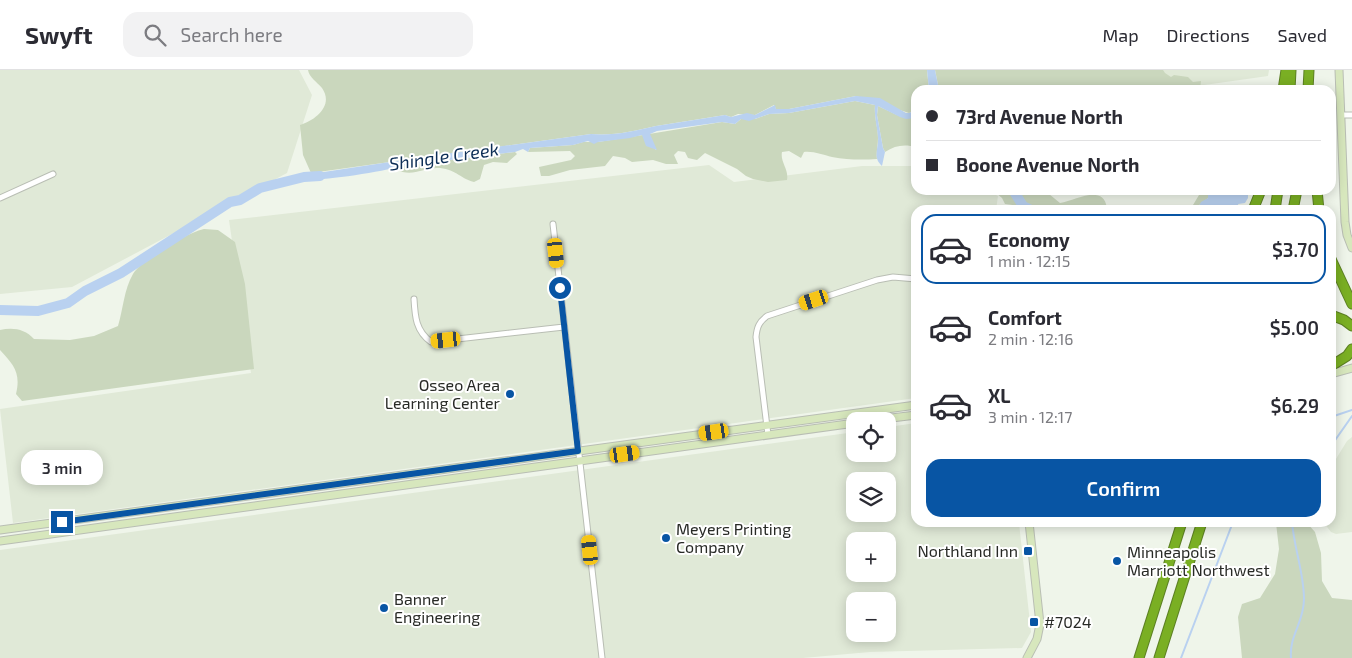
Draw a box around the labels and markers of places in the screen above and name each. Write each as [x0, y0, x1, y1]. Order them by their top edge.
place label: Osseo Area Learning Center [385, 375, 501, 412]
marker: Osseo Area Learning Center [504, 388, 516, 400]
place label: Meyers Printing Company [676, 519, 791, 556]
marker: Meyers Printing Company [660, 532, 672, 544]
place label: Northland Inn [917, 541, 1018, 560]
place label: Minneapolis Marriott Northwest [1127, 542, 1270, 579]
marker: Northland Inn [1022, 545, 1034, 557]
marker: Minneapolis Marriott Northwest [1111, 555, 1123, 567]
place label: Banner Engineering [394, 589, 480, 626]
marker: Banner Engineering [378, 602, 390, 614]
place label: #7024 [1044, 612, 1092, 631]
marker: #7024 [1028, 616, 1040, 628]

